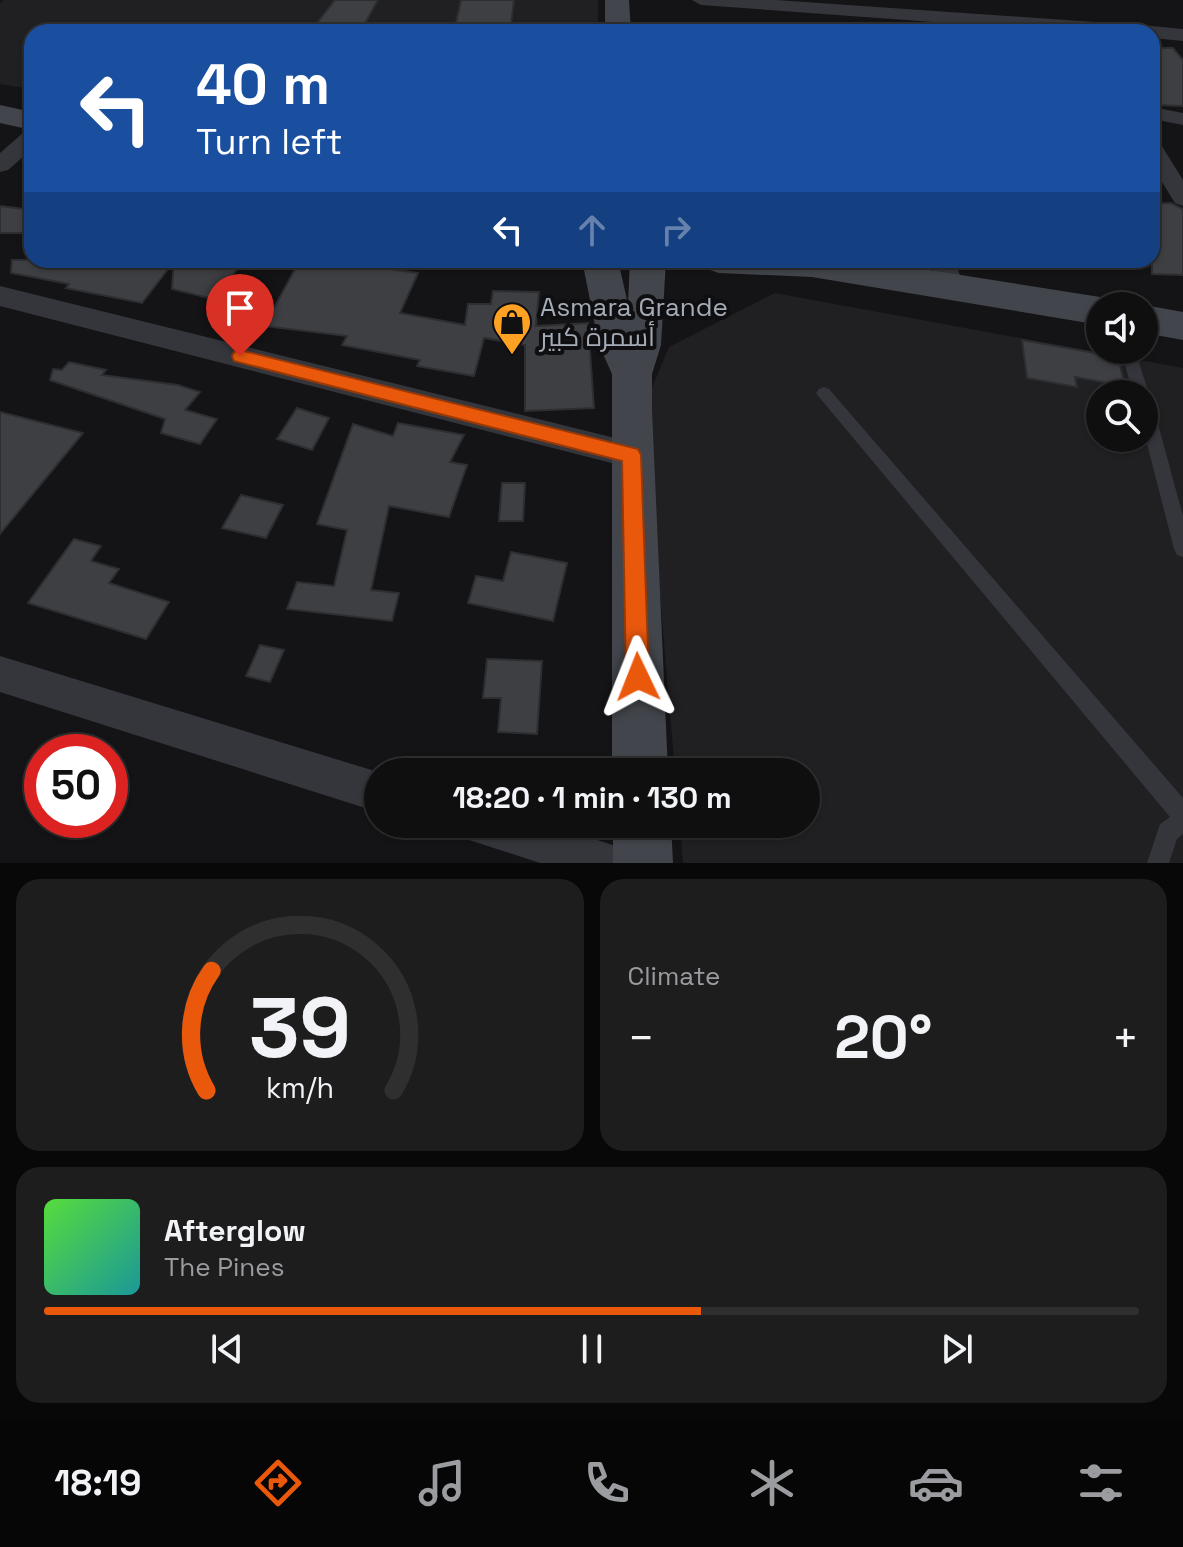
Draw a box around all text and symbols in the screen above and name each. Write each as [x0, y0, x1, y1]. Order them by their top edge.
text: 40 m [196, 49, 330, 120]
icon: left [64, 56, 168, 160]
text: Turn left [196, 119, 343, 165]
icon: left [486, 208, 530, 252]
icon: ahead [570, 208, 614, 252]
icon: right [654, 208, 698, 252]
pin [206, 274, 274, 356]
icon: arrive [218, 286, 262, 330]
place label: Asmara Grande أسمرة كبير [538, 290, 728, 354]
map controls [1086, 292, 1158, 452]
button: sound [1086, 292, 1158, 364]
shop icon: Asmara Grande أسمرة كبير [491, 301, 533, 356]
button: search [1086, 380, 1158, 452]
position arrow [596, 635, 680, 719]
speed limit sign: 50 [24, 734, 128, 838]
text: 18:20 · 1 min · 130 m [452, 778, 732, 817]
text: Climate [628, 959, 720, 993]
text: 39 [249, 975, 351, 1081]
text: 20° [834, 999, 932, 1076]
text: − [628, 1010, 655, 1066]
text: + [1112, 1010, 1139, 1066]
text: km/h [266, 1070, 334, 1106]
text: Afterglow [164, 1211, 306, 1250]
text: The Pines [164, 1250, 284, 1284]
icon: previous [205, 1327, 249, 1371]
icon: pause [570, 1327, 614, 1371]
icon: next [935, 1327, 979, 1371]
icon: directions [250, 1455, 306, 1511]
icon: music [414, 1455, 470, 1511]
icon: phone [579, 1455, 635, 1511]
icon: climate [744, 1455, 800, 1511]
icon: car [908, 1455, 964, 1511]
icon: filters [1073, 1455, 1129, 1511]
text: 18:19 [54, 1460, 141, 1506]

